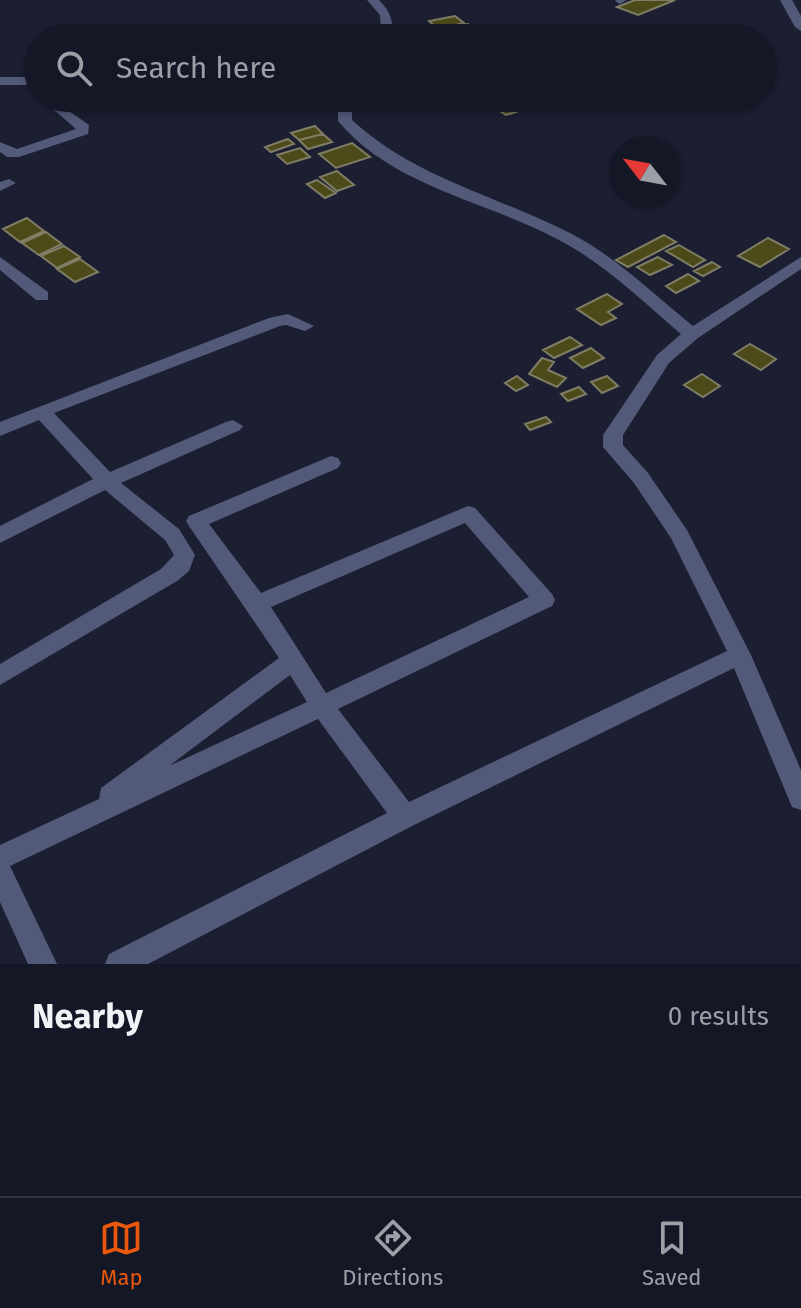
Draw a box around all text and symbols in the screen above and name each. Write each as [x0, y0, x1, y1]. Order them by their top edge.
search box [24, 24, 777, 112]
icon: search [52, 46, 96, 90]
text: Search here [116, 50, 276, 86]
north arrow [609, 136, 681, 208]
text: Nearby [32, 996, 143, 1037]
text: 0 results [668, 1001, 769, 1032]
tab: Map [99, 1216, 143, 1291]
tab: Directions [342, 1216, 443, 1291]
tab: Saved [642, 1216, 702, 1291]

